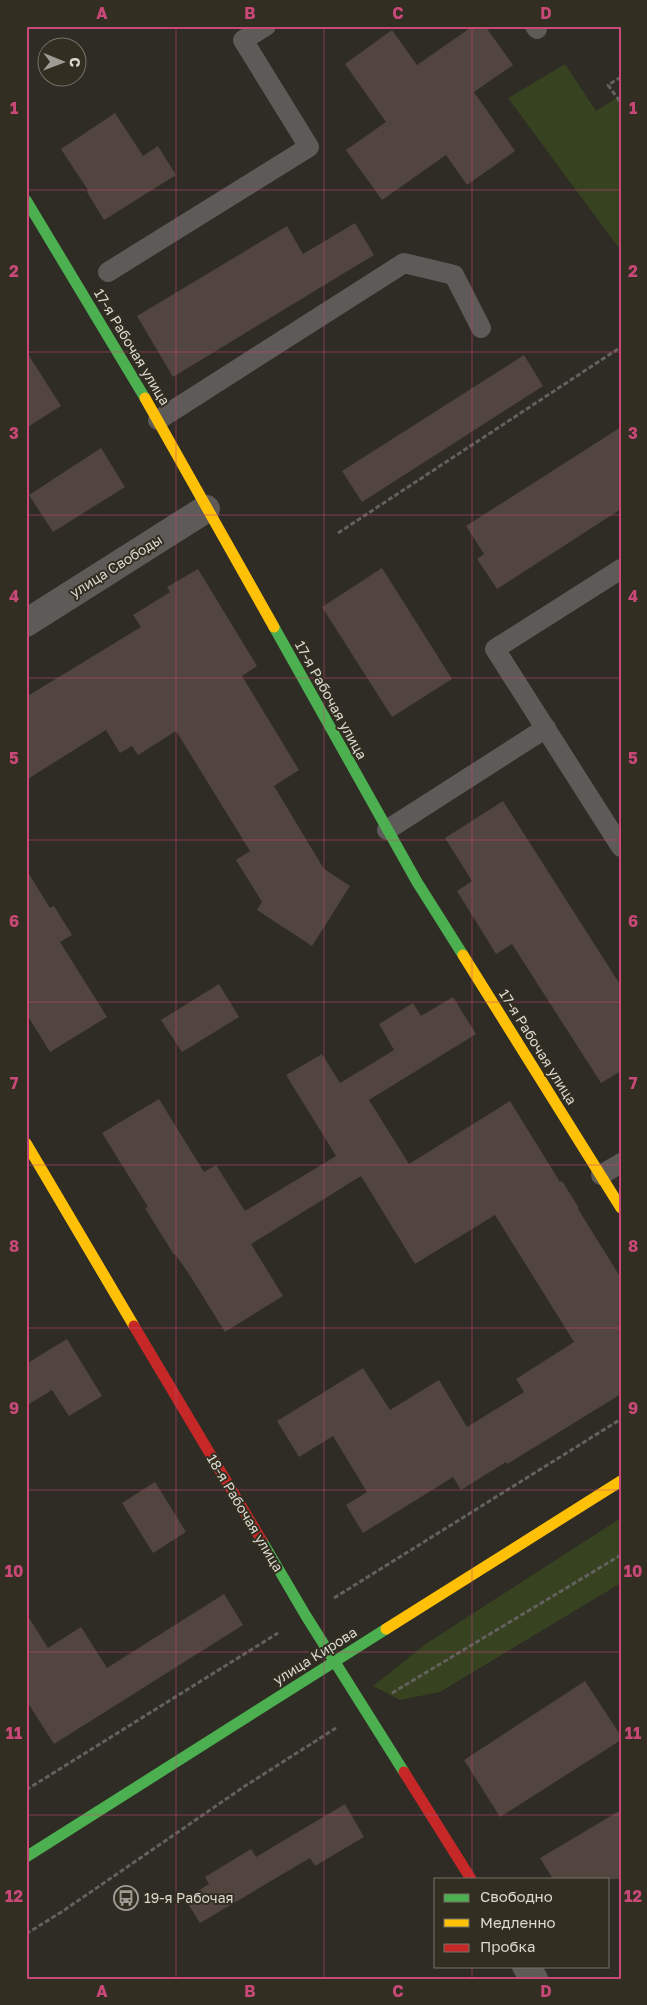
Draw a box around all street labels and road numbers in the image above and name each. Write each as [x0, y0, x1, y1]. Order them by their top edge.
street label: 17-я Рабочая улица [91, 285, 174, 408]
street label: улица Свободы [66, 530, 165, 601]
street label: 17-я Рабочая улица [292, 637, 371, 762]
street label: 17-я Рабочая улица [496, 986, 581, 1108]
street label: 18-я Рабочая улица [204, 1451, 287, 1575]
street label: улица Кирова [270, 1623, 360, 1688]

